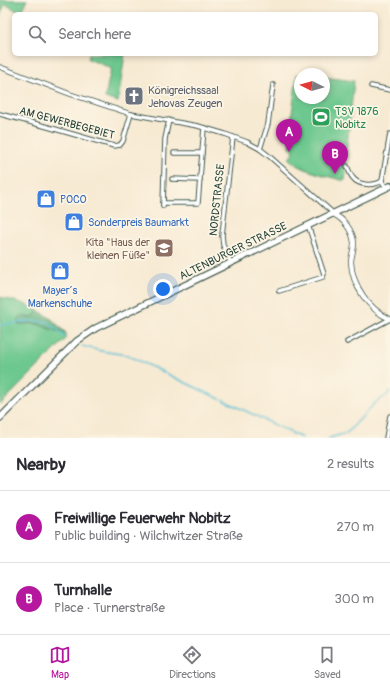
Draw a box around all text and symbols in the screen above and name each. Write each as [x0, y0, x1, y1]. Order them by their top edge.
search box [12, 12, 378, 56]
icon: search [26, 23, 48, 45]
text: Search here [58, 25, 131, 44]
north arrow [294, 68, 330, 104]
place label: Königreichssaal Jehovas Zeugen [148, 84, 223, 110]
church icon: Königreichssaal Jehovas Zeugen [123, 85, 145, 107]
street label: AM GEWERBEGEBIET [18, 104, 116, 142]
place label: TSV 1876 Nobitz [335, 105, 379, 131]
sports icon: TSV 1876 Nobitz [310, 106, 332, 128]
pin: A [276, 119, 302, 152]
pin: B [322, 141, 348, 174]
street label: NORDSTRASSE [207, 163, 227, 237]
shop icon: POCO [35, 188, 57, 210]
place label: POCO [60, 193, 86, 206]
shop icon: Sonderpreis Baumarkt [63, 211, 85, 233]
place label: Sonderpreis Baumarkt [88, 216, 190, 229]
street label: ALTENBURGER STRASSE [177, 219, 289, 283]
place label: Kita "Haus der kleinen Füße" [85, 236, 150, 262]
school or university icon: Kita "Haus der kleinen Füße" [153, 237, 175, 259]
shop icon: Mayer´s Markenschuhe [49, 260, 71, 282]
your location [153, 279, 173, 299]
place label: Mayer´s Markenschuhe [28, 284, 93, 310]
text: Nearby [16, 454, 65, 475]
text: 2 results [327, 456, 374, 472]
text: Freiwillige Feuerwehr Nobitz [54, 509, 230, 528]
text: A [25, 519, 33, 535]
text: 270 m [337, 519, 374, 535]
text: Public building · Wilchwitzer Straße [54, 528, 243, 544]
text: Turnhalle [54, 581, 112, 600]
text: B [25, 591, 33, 607]
text: 300 m [335, 591, 374, 607]
text: Place · Turnerstraße [54, 600, 165, 616]
tab: Map [49, 644, 71, 681]
tab: Directions [169, 644, 216, 681]
tab: Saved [314, 644, 341, 681]

